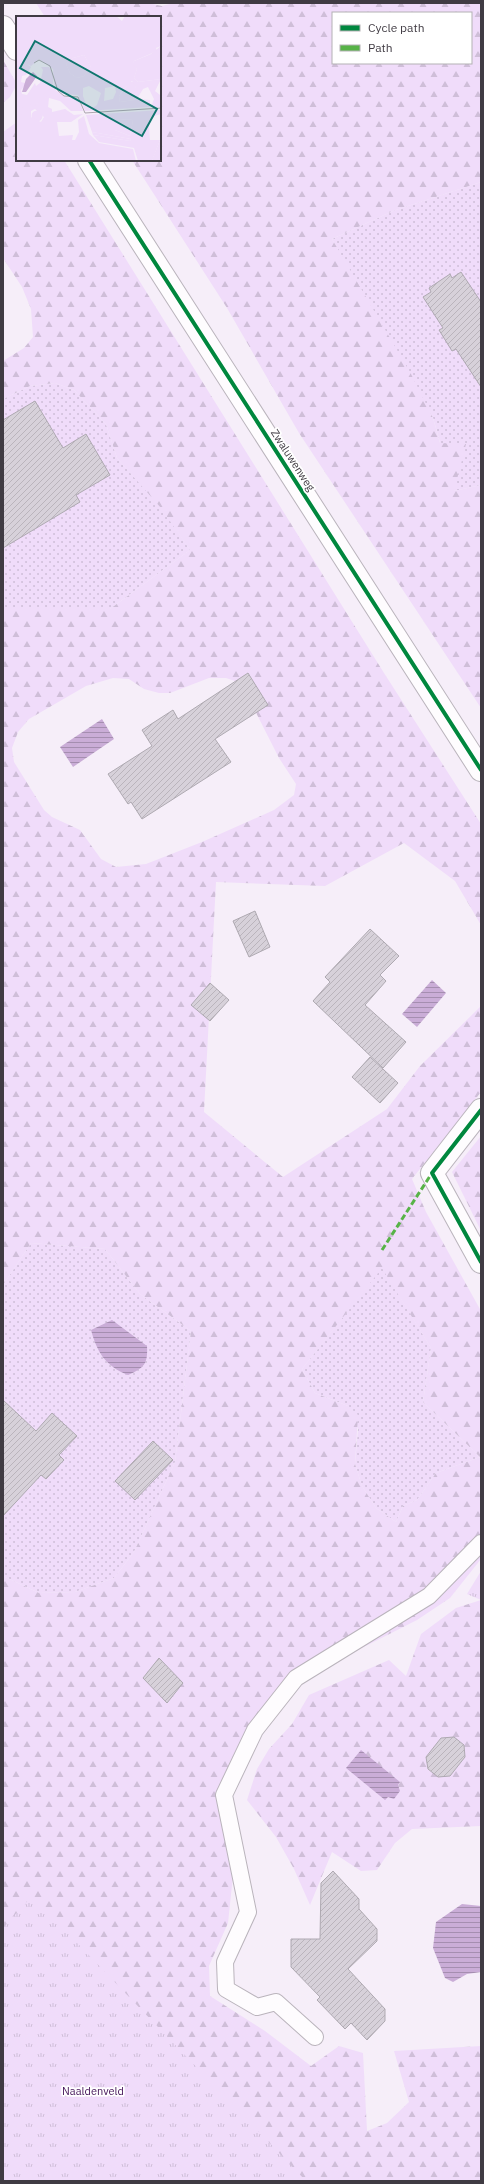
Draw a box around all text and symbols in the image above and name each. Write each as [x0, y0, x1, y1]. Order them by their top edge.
legend [332, 12, 472, 64]
inset map [16, 16, 161, 161]
text: Cycle path [368, 20, 425, 35]
text: Path [368, 40, 393, 55]
street label: Zwaluwenweg [268, 427, 318, 494]
park label: Naaldenveld [62, 2084, 124, 2098]

